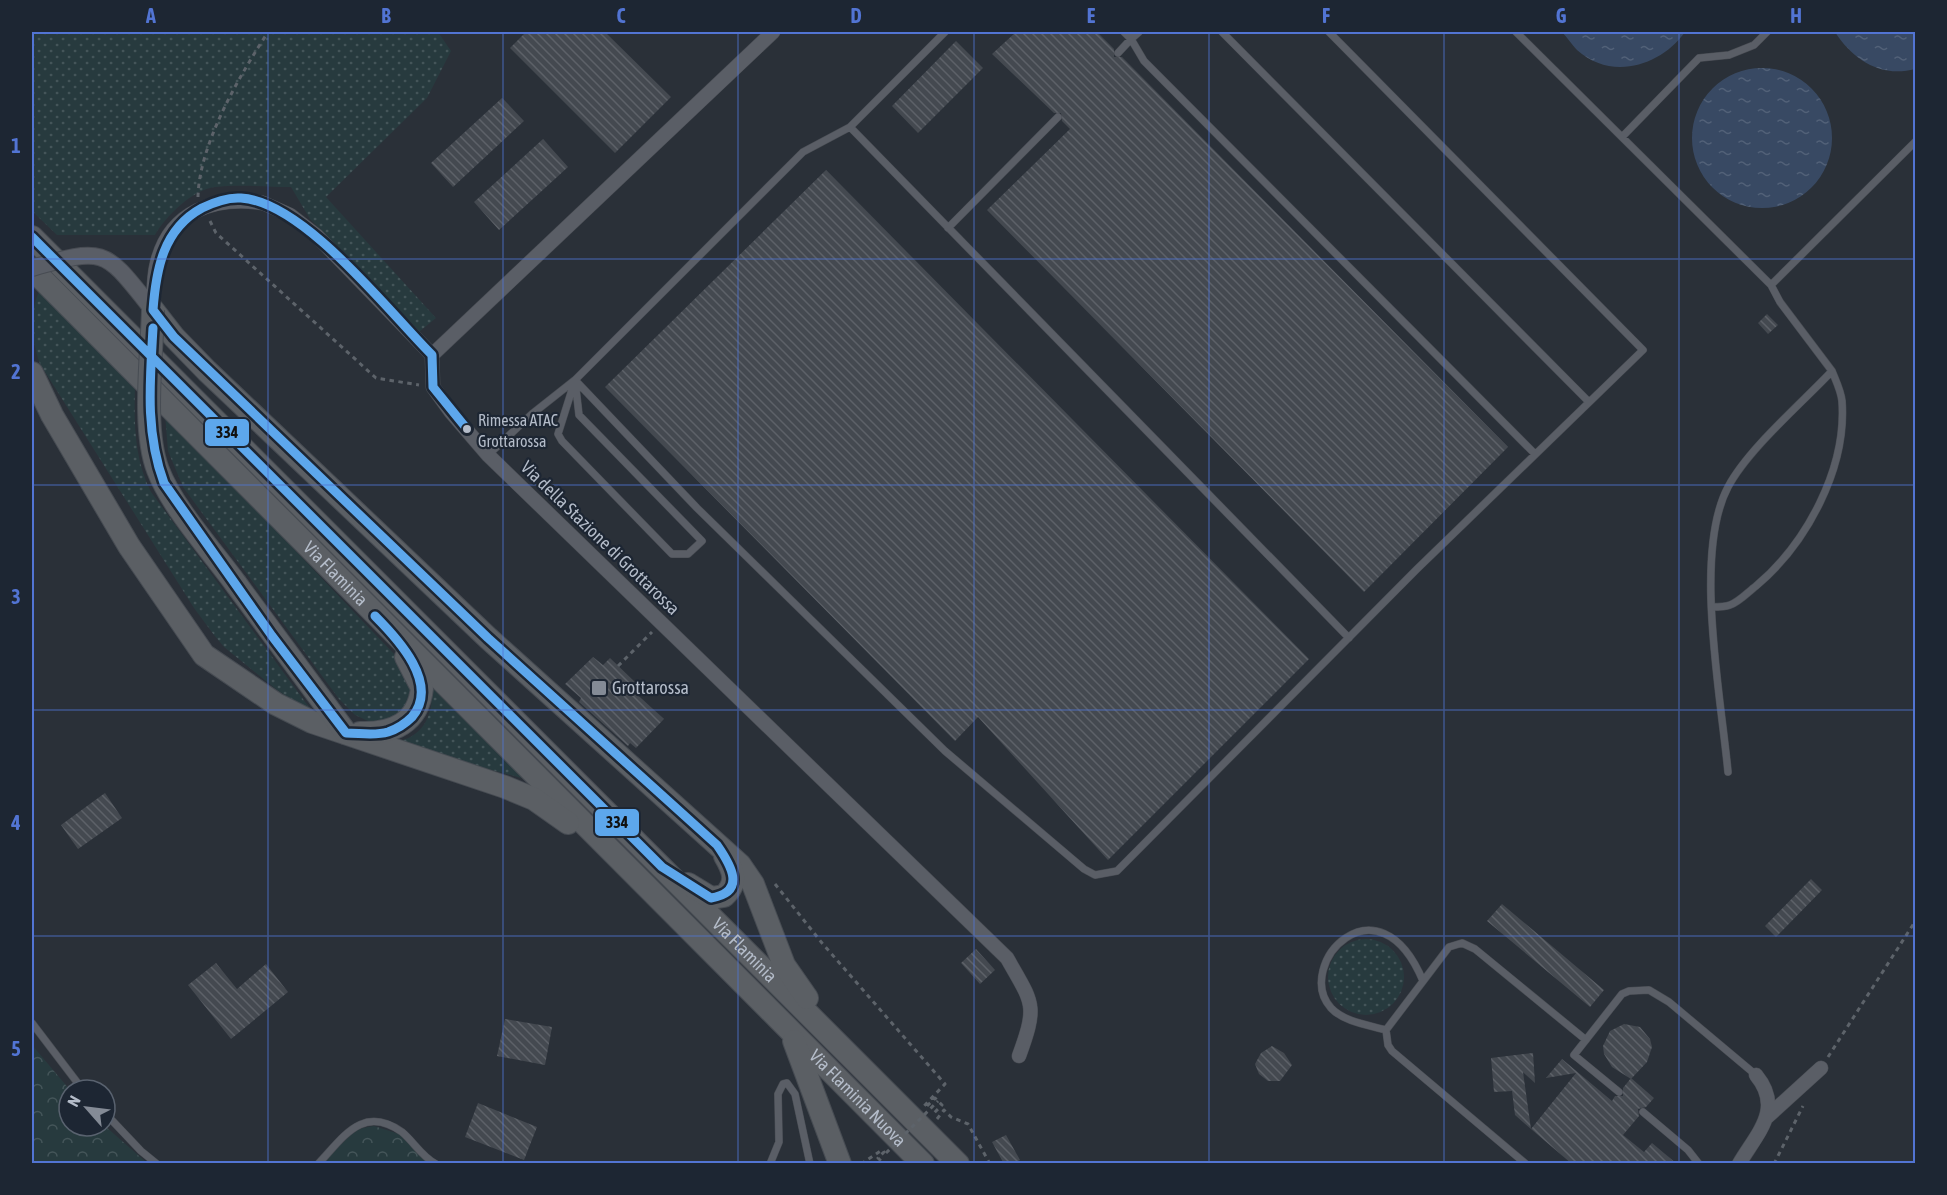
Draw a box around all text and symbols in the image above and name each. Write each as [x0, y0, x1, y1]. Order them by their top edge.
text: A [145, 4, 156, 27]
text: B [381, 4, 391, 27]
text: C [617, 4, 626, 27]
text: D [850, 4, 862, 27]
text: E [1087, 4, 1096, 27]
text: F [1322, 4, 1330, 27]
text: G [1556, 4, 1567, 27]
text: H [1790, 4, 1802, 27]
text: 1 [11, 134, 21, 157]
text: 2 [11, 360, 21, 383]
place label: Rimessa ATAC Grottarossa [478, 411, 558, 450]
line badge: 334 [204, 418, 250, 447]
text: 334 [216, 423, 239, 441]
marker: Rimessa ATAC Grottarossa [461, 423, 473, 435]
street label: Via della Stazione di Grottarossa [517, 456, 684, 619]
street label: Via Flaminia [299, 537, 372, 610]
text: 3 [11, 585, 21, 608]
place label: Grottarossa [612, 677, 689, 698]
marker: Grottarossa [590, 679, 608, 697]
line badge: 334 [594, 808, 640, 837]
text: 4 [10, 811, 21, 834]
text: 334 [606, 813, 629, 831]
street label: Via Flaminia [708, 913, 781, 986]
text: 5 [11, 1037, 21, 1060]
street label: Via Flaminia Nuova [805, 1045, 911, 1151]
north arrow [57, 1078, 117, 1138]
text: N [64, 1093, 84, 1109]

